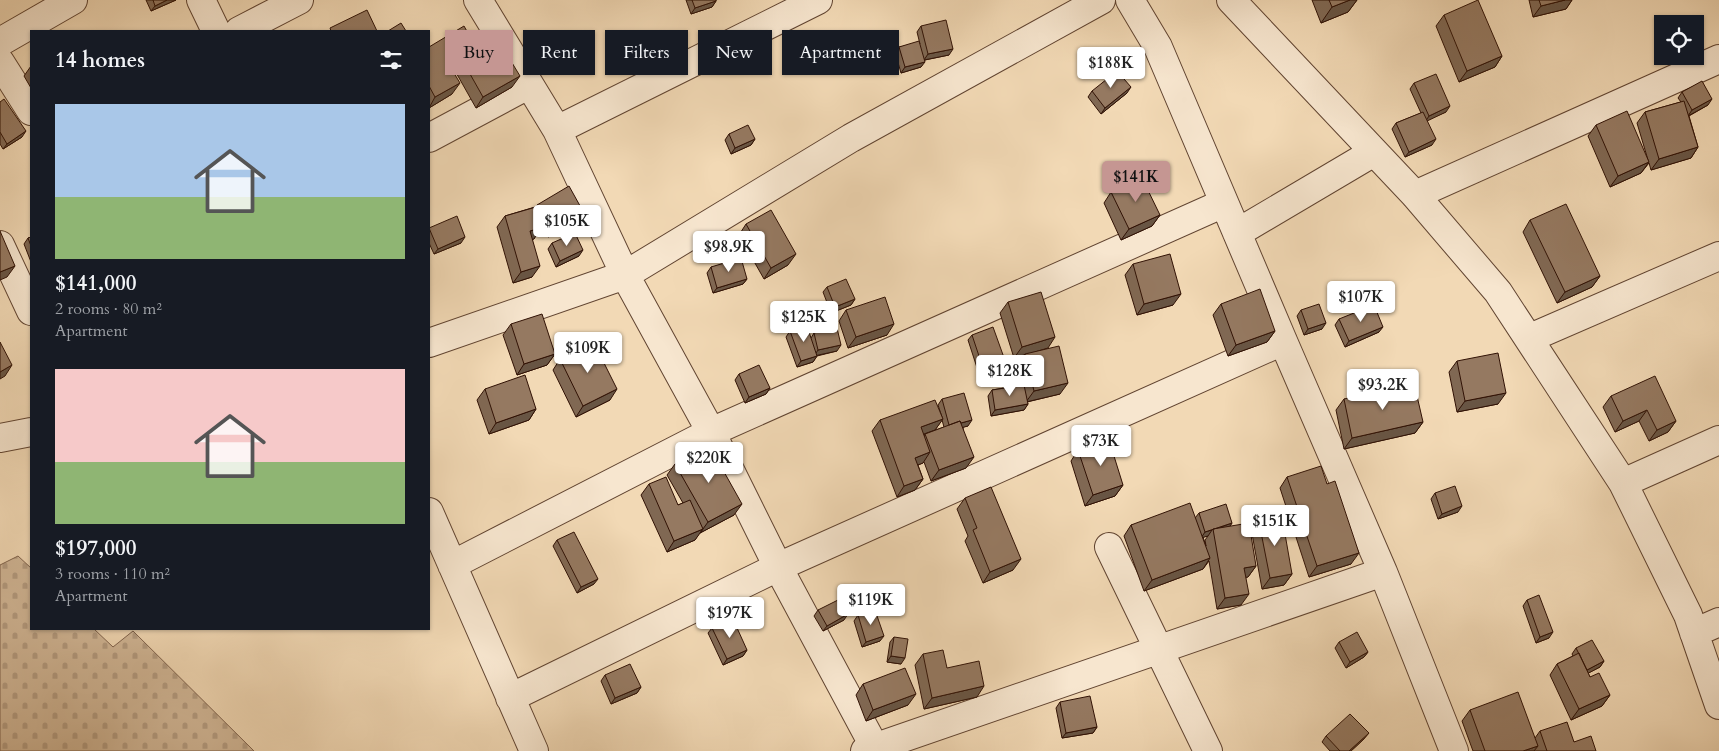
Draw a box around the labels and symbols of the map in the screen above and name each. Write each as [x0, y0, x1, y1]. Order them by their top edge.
pin: $188K [1076, 46, 1146, 89]
pin: $141K [1101, 160, 1171, 203]
pin: $105K [532, 204, 602, 247]
pin: $98.9K [688, 230, 770, 273]
pin: $107K [1326, 280, 1396, 323]
pin: $125K [769, 300, 839, 343]
pin: $109K [553, 332, 623, 374]
pin: $128K [975, 354, 1045, 397]
pin: $93.2K [1342, 368, 1424, 411]
pin: $73K [1071, 424, 1131, 467]
pin: $220K [674, 442, 744, 484]
pin: $151K [1240, 504, 1310, 547]
pin: $119K [836, 584, 906, 626]
pin: $197K [695, 596, 765, 639]

